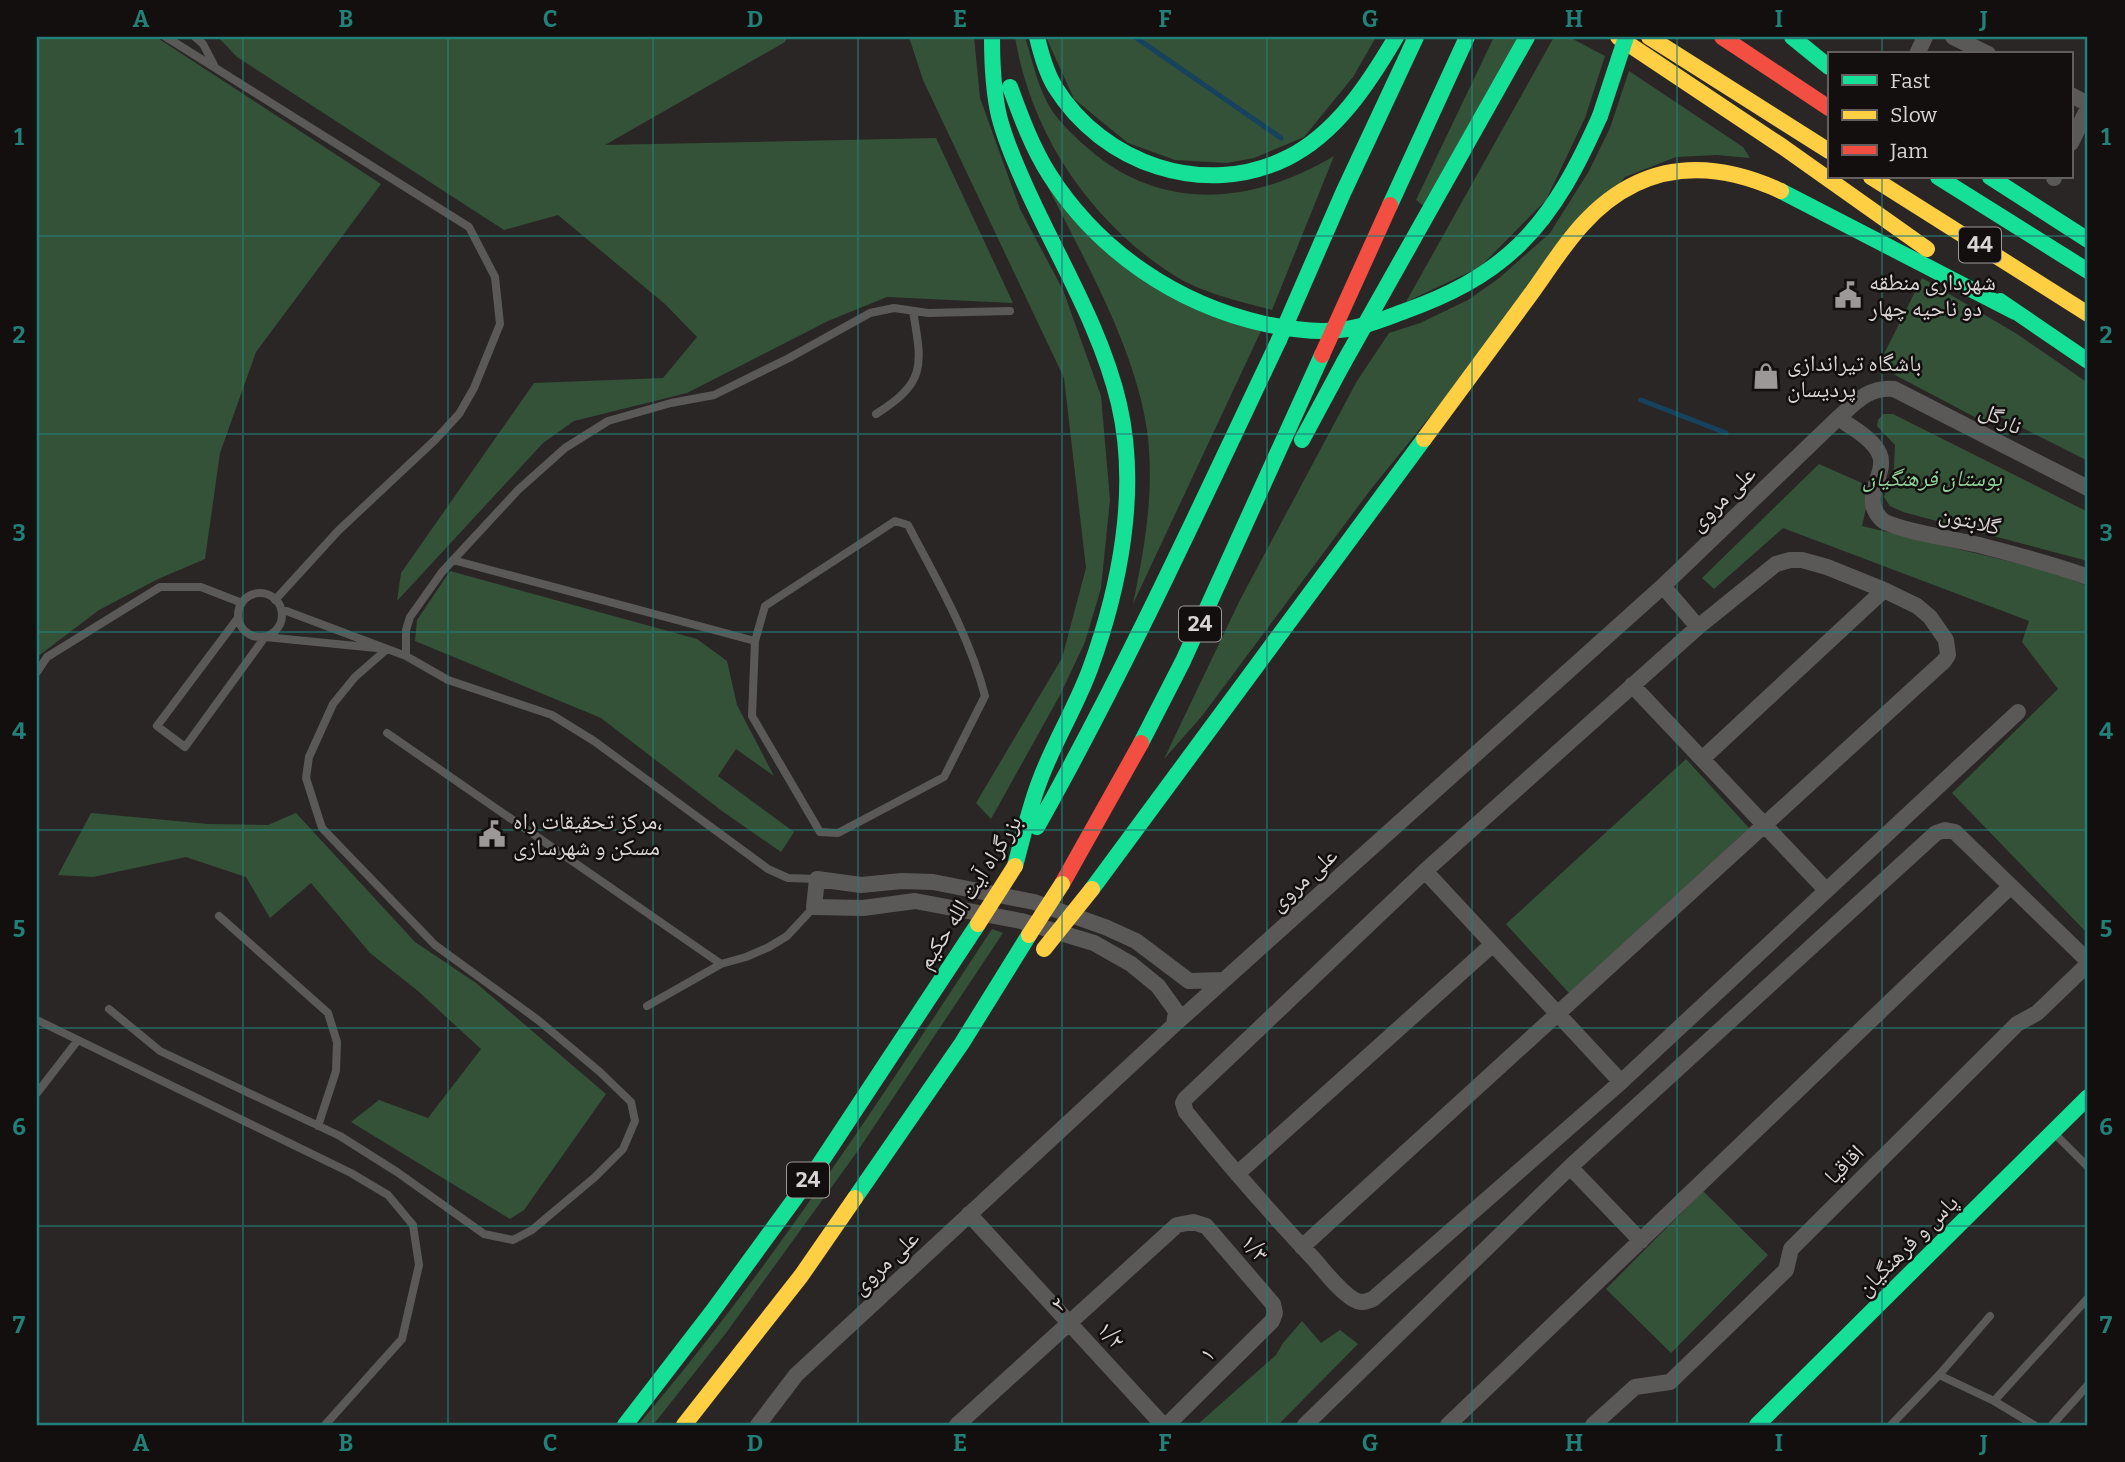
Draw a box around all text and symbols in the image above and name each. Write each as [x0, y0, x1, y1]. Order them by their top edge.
text: A [133, 5, 150, 33]
text: B [339, 5, 353, 33]
text: C [543, 5, 557, 33]
text: D [747, 5, 763, 33]
text: E [953, 5, 967, 33]
text: F [1159, 5, 1172, 33]
text: G [1362, 5, 1379, 33]
text: H [1565, 5, 1583, 33]
text: I [1775, 5, 1783, 33]
text: J [1978, 5, 1988, 33]
legend [1828, 52, 2072, 178]
text: Fast [1890, 68, 1931, 94]
text: Slow [1890, 102, 1937, 128]
text: 1 [14, 123, 24, 151]
text: 1 [2101, 123, 2111, 151]
text: Jam [1889, 138, 1928, 164]
road number: 44 [1959, 228, 2001, 262]
place label: شهرداری منطقه دو ناحیه چهار [1868, 268, 1996, 322]
public building icon: شهرداری منطقه دو ناحیه چهار [1833, 280, 1863, 310]
text: 2 [13, 321, 26, 349]
text: 2 [2100, 321, 2113, 349]
place label: باشگاه تیراندازی پردیسان [1787, 349, 1921, 403]
shop icon: باشگاه تیراندازی پردیسان [1751, 361, 1781, 391]
street label: نارگل [1975, 395, 2027, 441]
street label: علی مروی [1683, 459, 1762, 537]
park label: بوستان فرهنگیان [1862, 464, 2003, 493]
street label: گلابتون [1936, 499, 2004, 541]
text: 3 [12, 519, 26, 547]
text: 3 [2099, 519, 2113, 547]
road number: 24 [1179, 606, 1221, 642]
text: 4 [12, 717, 26, 745]
text: 4 [2099, 717, 2113, 745]
place label: مرکز تحقیقات راه، مسکن و شهرسازی [513, 807, 662, 861]
street label: بزرگراه آیت الله حکیم [910, 810, 1029, 975]
public building icon: مرکز تحقیقات راه، مسکن و شهرسازی [477, 819, 507, 849]
street label: علی مروی [1263, 841, 1343, 917]
text: 5 [13, 915, 25, 943]
text: 5 [2100, 915, 2112, 943]
text: 6 [12, 1113, 26, 1141]
text: 6 [2099, 1113, 2113, 1141]
street label: اقاقیا [1818, 1138, 1870, 1190]
road number: 24 [787, 1162, 829, 1198]
street label: پاس و فرهنگیان [1850, 1188, 1964, 1302]
street label: علی مروی [845, 1223, 925, 1300]
street label: ۱/۳ [1235, 1228, 1275, 1268]
street label: ۲ [1045, 1290, 1071, 1318]
text: 7 [13, 1311, 26, 1339]
text: 7 [2100, 1311, 2113, 1339]
street label: ۱/۲ [1091, 1315, 1131, 1355]
street label: ۱ [1193, 1340, 1221, 1368]
text: A [133, 1429, 150, 1457]
text: B [339, 1429, 353, 1457]
text: C [543, 1429, 557, 1457]
text: D [747, 1429, 763, 1457]
text: E [953, 1429, 967, 1457]
text: F [1159, 1429, 1172, 1457]
text: G [1362, 1429, 1379, 1457]
text: H [1565, 1429, 1583, 1457]
text: I [1775, 1429, 1783, 1457]
text: J [1978, 1429, 1988, 1457]

